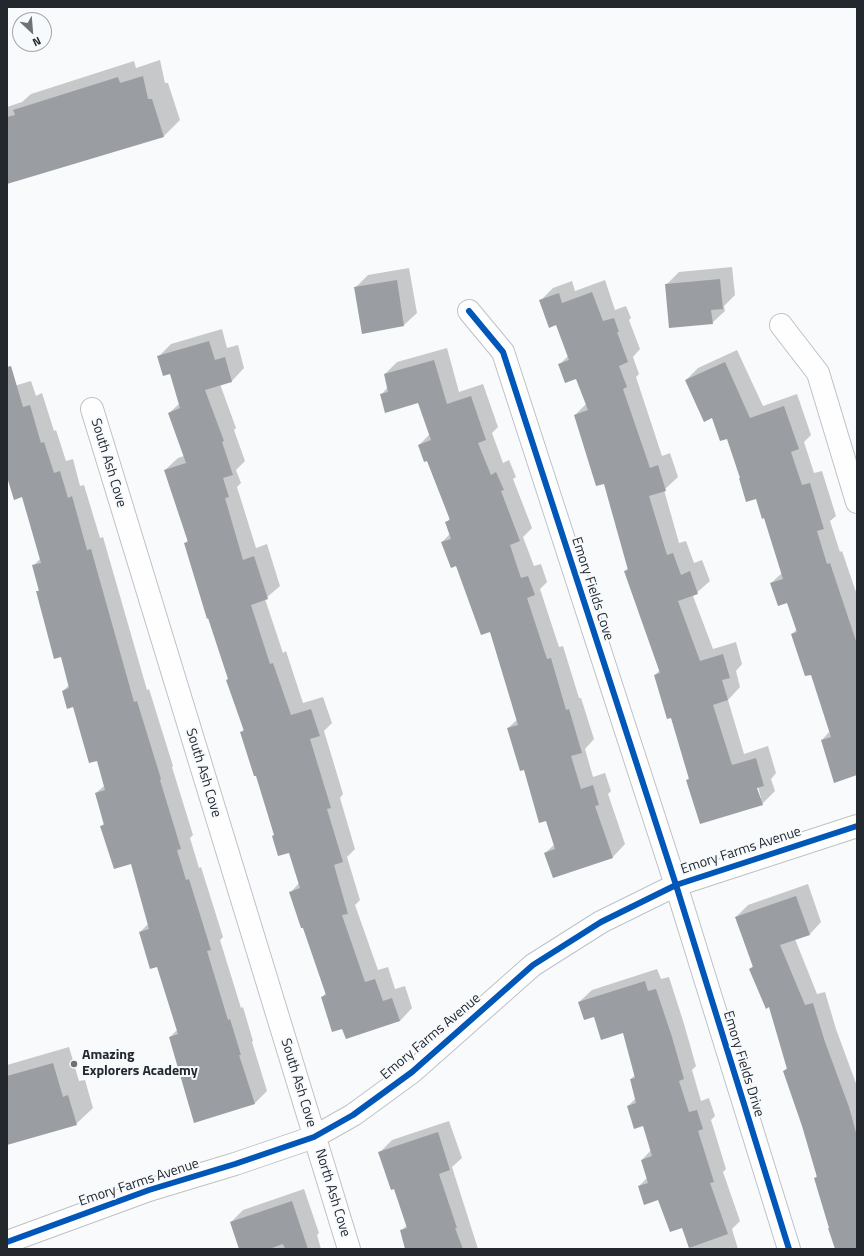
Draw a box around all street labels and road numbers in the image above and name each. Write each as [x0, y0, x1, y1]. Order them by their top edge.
street label: South Ash Cove [87, 417, 129, 509]
street label: Emory Fields Cove [567, 535, 617, 643]
street label: South Ash Cove [182, 727, 224, 819]
street label: Emory Farms Avenue [679, 824, 803, 878]
street label: Emory Farms Avenue [378, 990, 484, 1084]
street label: Emory Fields Drive [719, 1009, 767, 1119]
street label: South Ash Cove [277, 1037, 319, 1129]
street label: North Ash Cove [311, 1147, 353, 1239]
street label: Emory Farms Avenue [77, 1156, 201, 1210]

